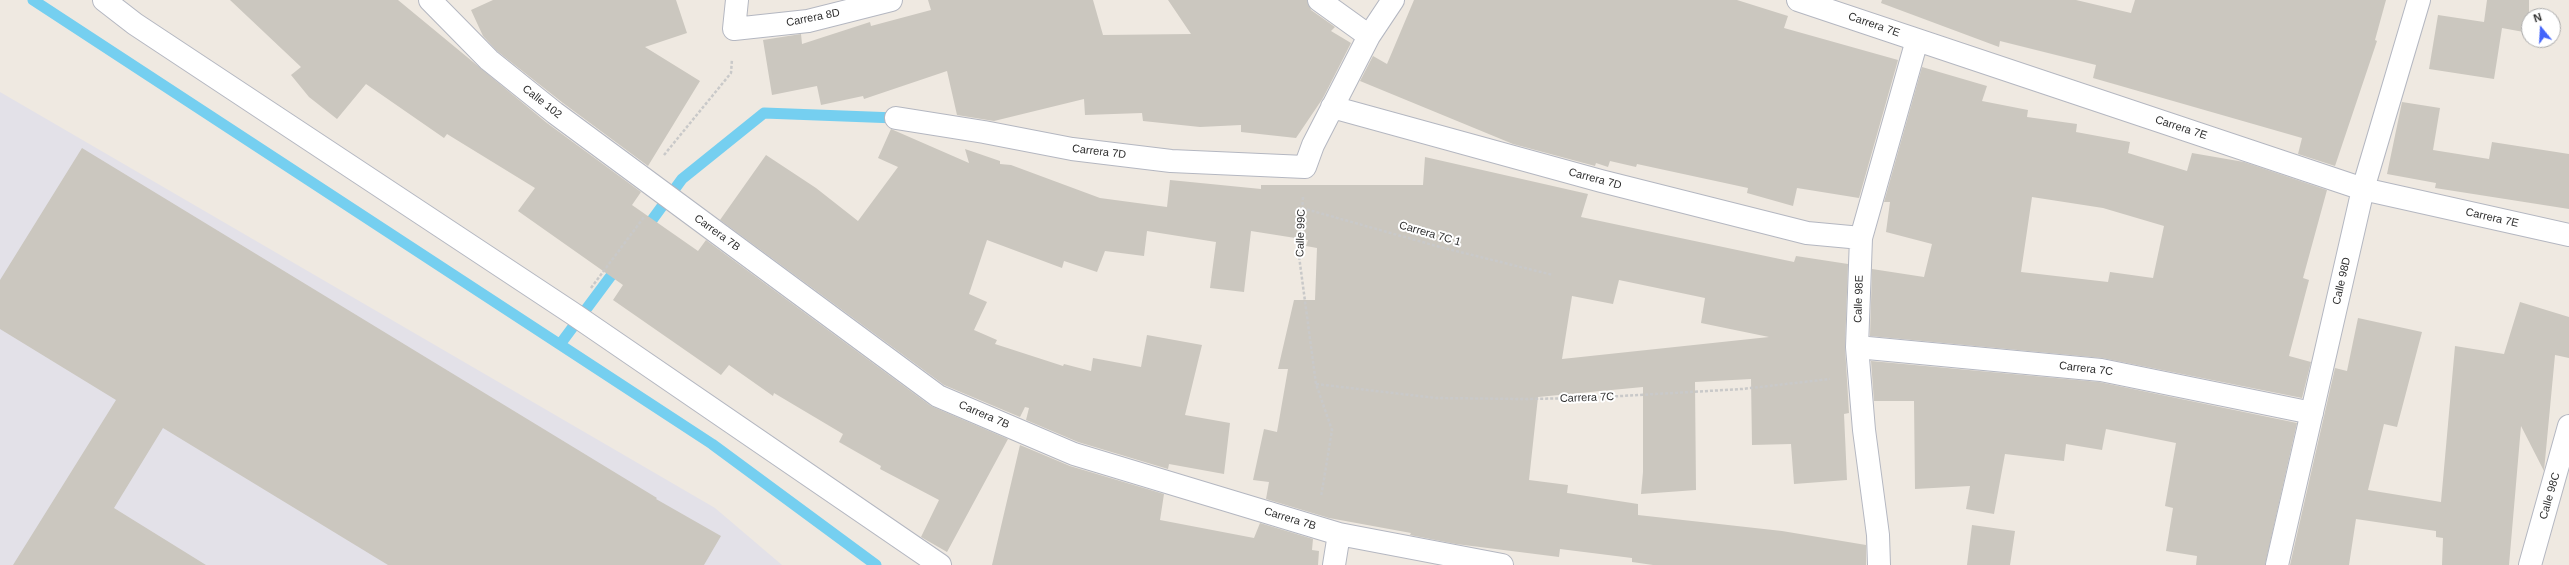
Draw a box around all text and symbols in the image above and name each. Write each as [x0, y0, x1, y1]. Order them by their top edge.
street label: Carrera 8D [785, 6, 841, 30]
north arrow [2521, 8, 2561, 48]
street label: Carrera 7E [1846, 10, 1902, 40]
text: N [2532, 11, 2543, 24]
street label: Calle 102 [520, 82, 564, 122]
street label: Carrera 7E [2153, 113, 2209, 143]
street label: Carrera 7D [1071, 142, 1127, 162]
street label: Carrera 7D [1567, 166, 1623, 192]
street label: Carrera 7E [2464, 206, 2520, 230]
street label: Calle 99C [1294, 209, 1308, 257]
street label: Carrera 7B [691, 212, 743, 254]
street label: Carrera 7C 1 [1398, 219, 1462, 249]
street label: Calle 98D [2330, 256, 2354, 306]
street label: Calle 98E [1852, 275, 1866, 323]
street label: Carrera 7C [2058, 359, 2114, 379]
street label: Carrera 7C [1560, 390, 1614, 406]
street label: Carrera 7B [957, 398, 1011, 432]
street label: Calle 98C [2537, 471, 2563, 521]
street label: Carrera 7B [1262, 505, 1318, 533]

